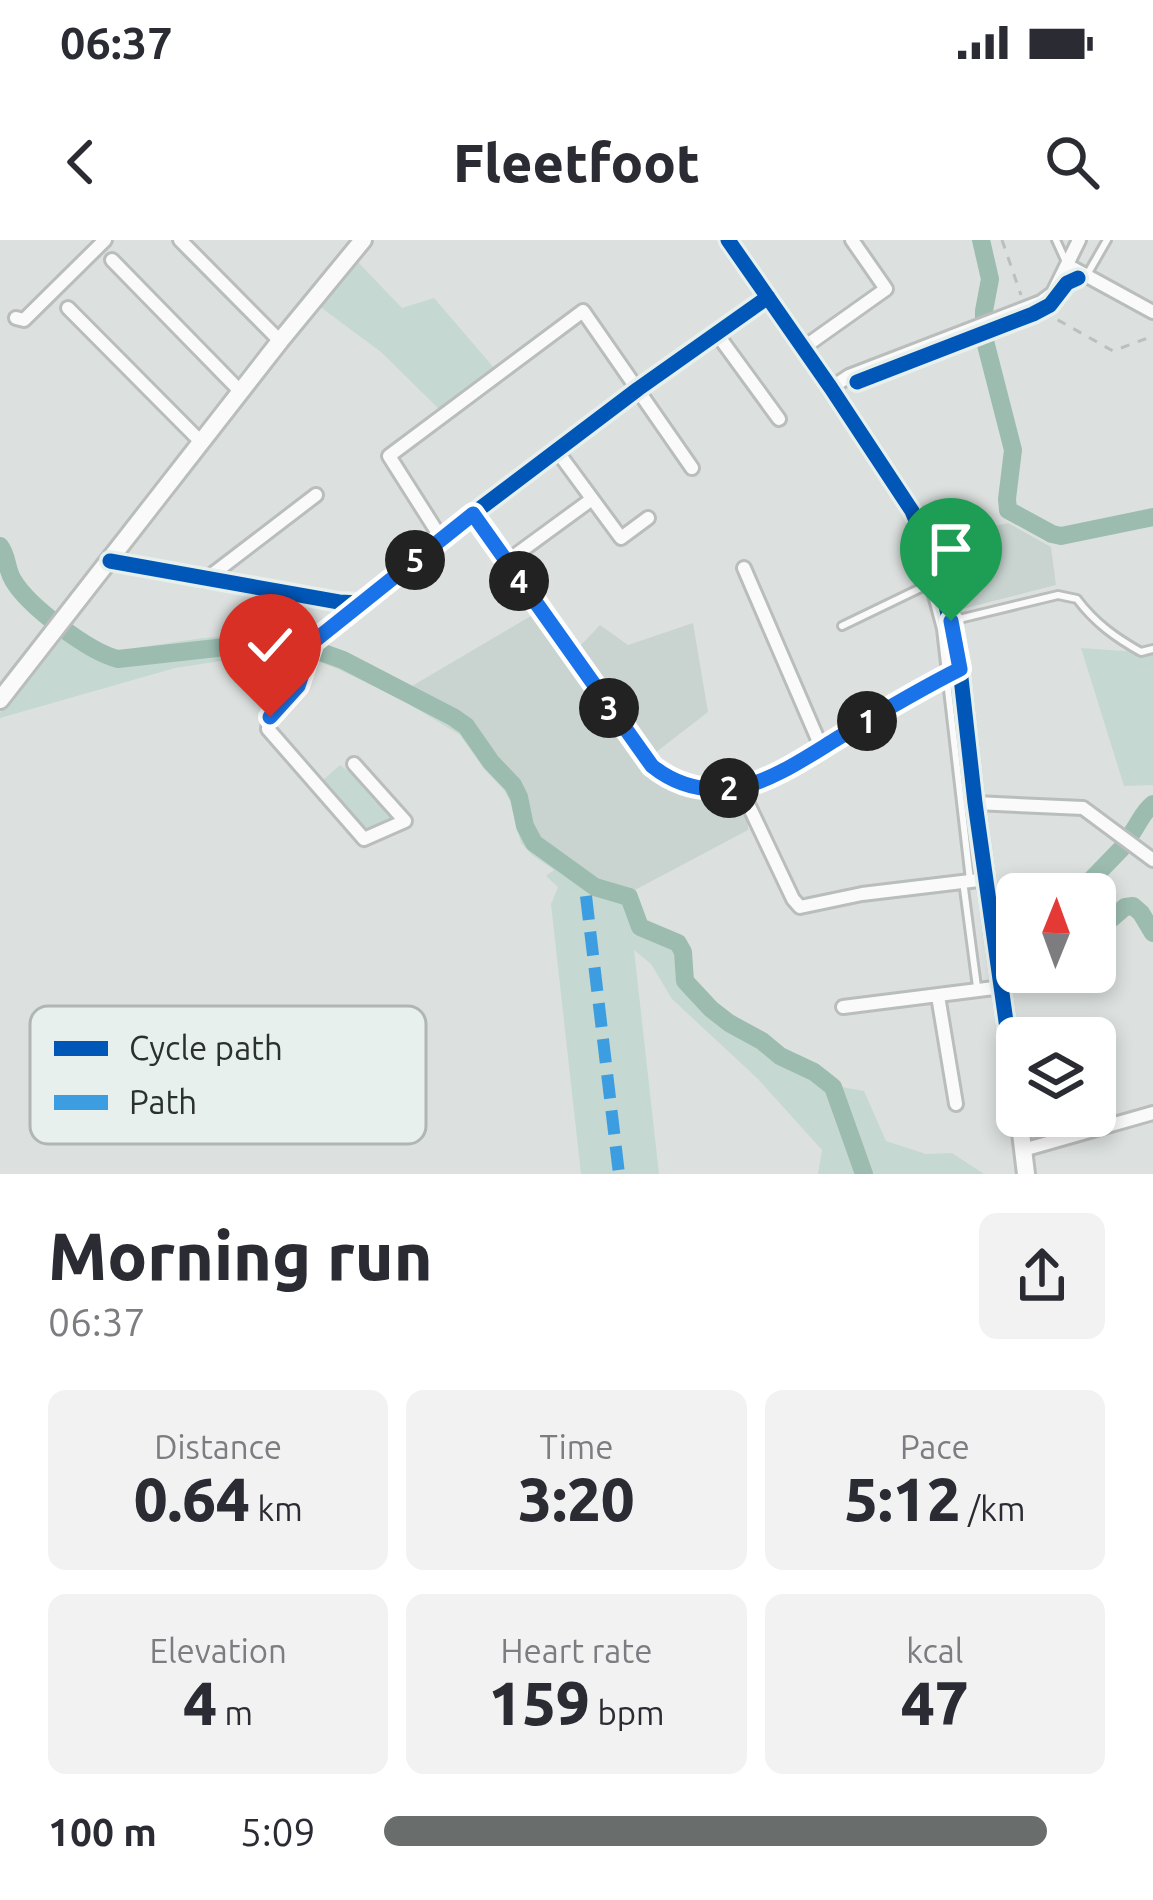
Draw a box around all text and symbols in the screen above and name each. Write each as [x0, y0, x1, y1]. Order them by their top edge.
text: 06:37 [60, 17, 173, 68]
icon: back [48, 129, 114, 195]
icon: search [1039, 129, 1105, 195]
text: Fleetfoot [453, 132, 700, 192]
pin [900, 498, 1002, 621]
icon: arrive [918, 516, 984, 582]
pin: 5 [385, 530, 445, 590]
text: 5 [406, 541, 424, 578]
pin: 4 [489, 551, 549, 611]
text: 4 [510, 562, 528, 599]
pin [219, 594, 321, 717]
icon: check [237, 612, 303, 678]
pin: 3 [579, 678, 639, 738]
text: 3 [600, 689, 618, 726]
pin: 1 [837, 691, 897, 751]
text: 1 [858, 702, 876, 739]
pin: 2 [699, 758, 759, 818]
text: 2 [720, 769, 738, 806]
north arrow [996, 873, 1116, 993]
map controls [996, 873, 1116, 1137]
legend [30, 1006, 426, 1144]
button: layers [996, 1017, 1116, 1137]
text: Cycle path [129, 1029, 283, 1066]
text: Path [129, 1083, 197, 1120]
button: share [979, 1213, 1105, 1339]
text: Morning run [48, 1218, 433, 1292]
text: 06:37 [48, 1300, 146, 1343]
text: Distance [154, 1428, 282, 1465]
text: Time [540, 1428, 613, 1465]
text: Pace [900, 1428, 970, 1465]
text: 0.64 [134, 1465, 250, 1532]
text: 3:20 [518, 1465, 635, 1532]
text: 5:12 [844, 1465, 961, 1532]
text: km [250, 1490, 303, 1527]
text: /km [961, 1490, 1025, 1527]
text: Elevation [149, 1632, 287, 1669]
text: Heart rate [501, 1632, 652, 1669]
text: kcal [906, 1632, 963, 1669]
text: 4 [183, 1669, 217, 1736]
text: 159 [488, 1669, 590, 1736]
text: 47 [901, 1669, 969, 1736]
text: m [217, 1694, 253, 1731]
text: bpm [590, 1694, 665, 1731]
text: 100 m [48, 1810, 157, 1853]
text: 5:09 [240, 1810, 316, 1853]

